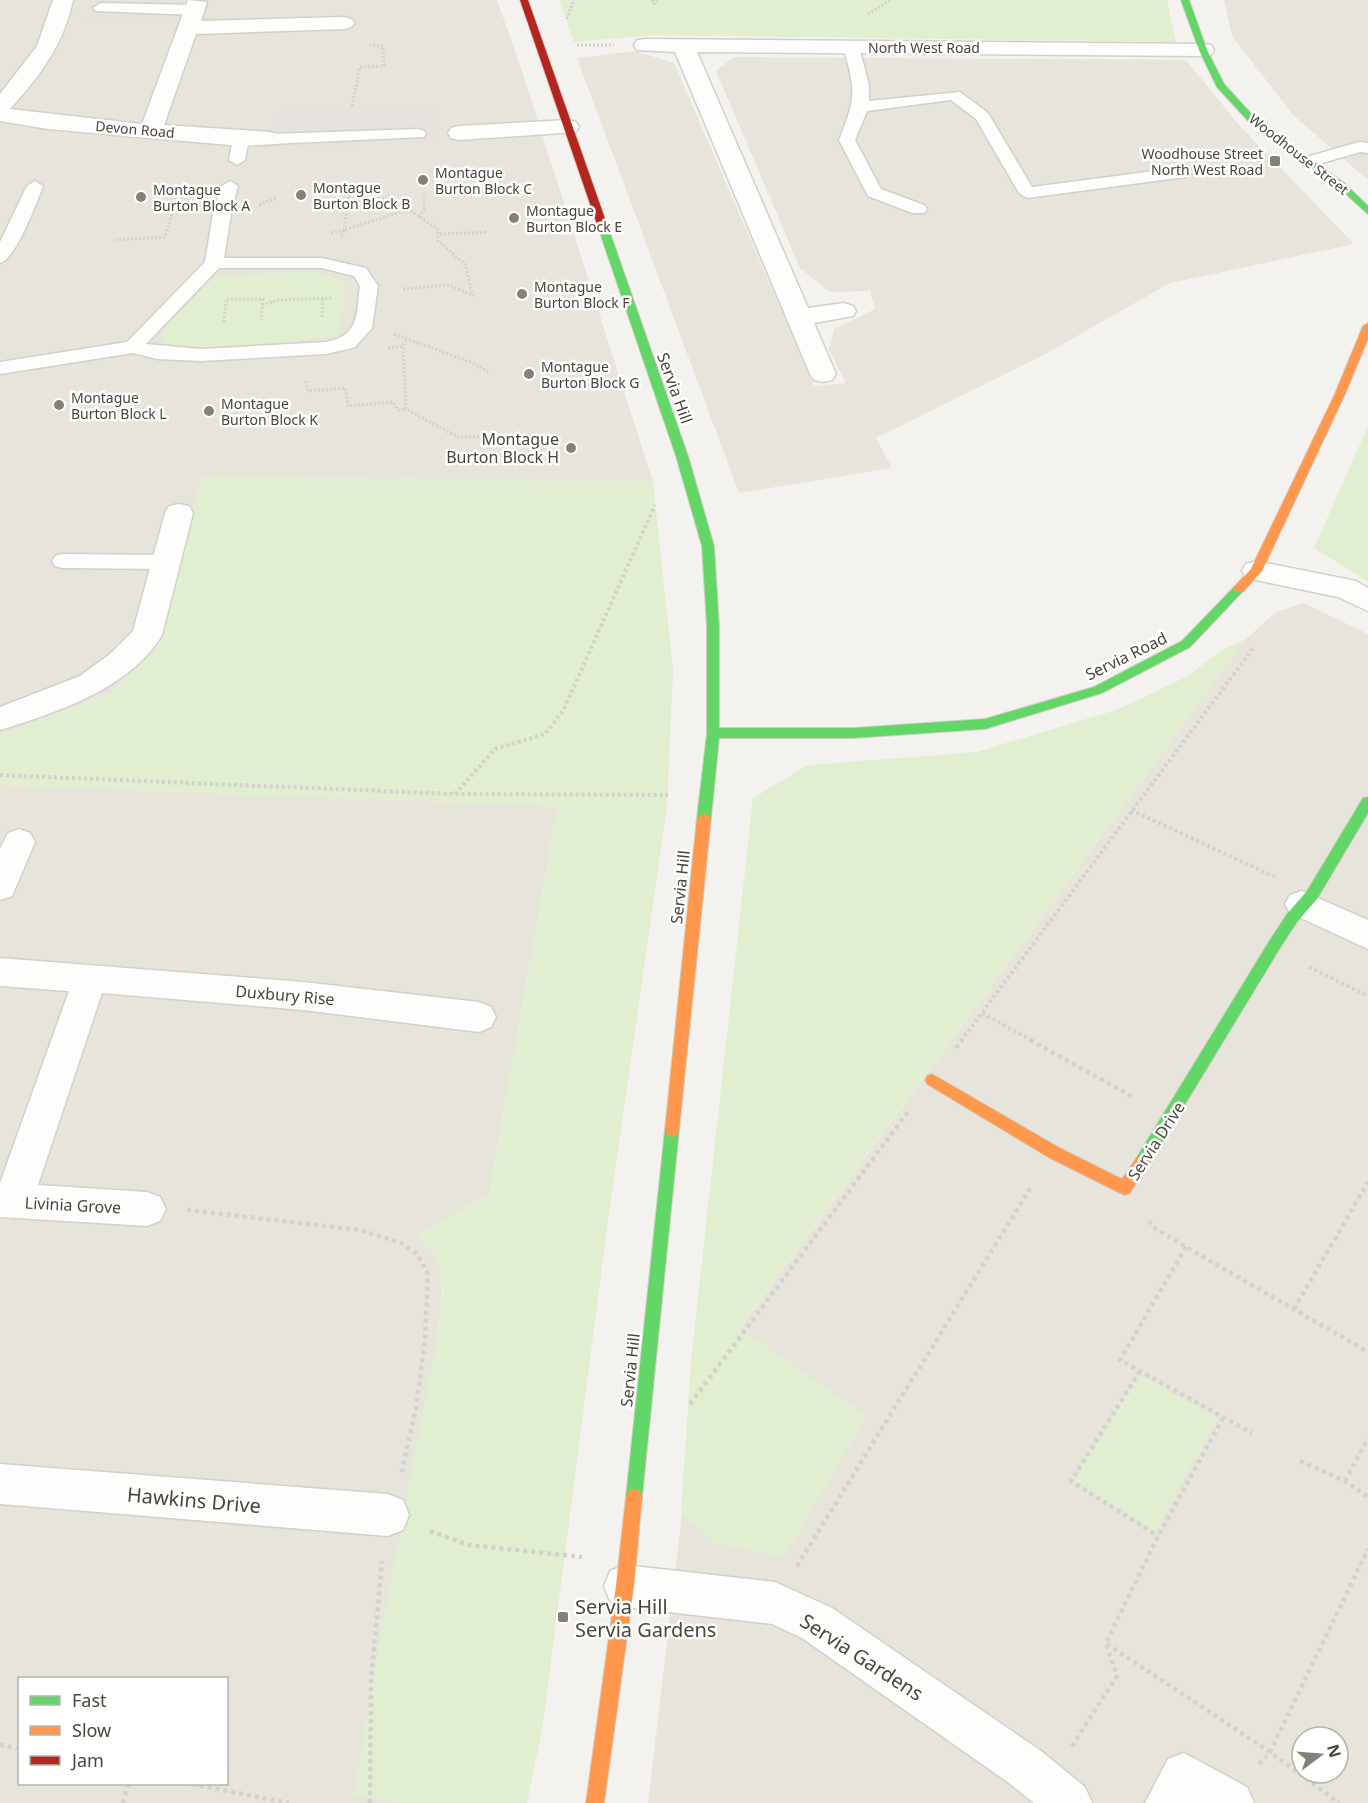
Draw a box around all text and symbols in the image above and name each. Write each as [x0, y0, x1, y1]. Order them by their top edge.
street label: North West Road [868, 38, 980, 57]
street label: Woodhouse Street [1245, 109, 1353, 199]
street label: Devon Road [95, 116, 175, 142]
place label: Woodhouse Street North West Road [1142, 144, 1263, 179]
marker: Woodhouse Street North West Road [1268, 154, 1282, 168]
place label: Montague Burton Block C [435, 163, 532, 198]
marker: Montague Burton Block C [416, 173, 430, 187]
place label: Montague Burton Block B [313, 178, 410, 213]
place label: Montague Burton Block A [153, 180, 250, 215]
marker: Montague Burton Block B [294, 188, 308, 202]
marker: Montague Burton Block A [134, 190, 148, 204]
place label: Montague Burton Block E [526, 201, 622, 236]
marker: Montague Burton Block E [507, 211, 521, 225]
place label: Montague Burton Block F [534, 277, 630, 312]
marker: Montague Burton Block F [515, 287, 529, 301]
street label: Servia Hill [652, 349, 698, 427]
place label: Montague Burton Block G [541, 357, 640, 392]
marker: Montague Burton Block G [522, 367, 536, 381]
place label: Montague Burton Block L [71, 388, 167, 423]
place label: Montague Burton Block K [221, 394, 318, 429]
marker: Montague Burton Block L [52, 398, 66, 412]
marker: Montague Burton Block K [202, 404, 216, 418]
place label: Montague Burton Block H [446, 428, 559, 468]
marker: Montague Burton Block H [564, 441, 578, 455]
street label: Servia Road [1082, 627, 1170, 685]
street label: Servia Hill [665, 849, 695, 925]
street label: Duxbury Rise [234, 980, 336, 1010]
street label: Servia Drive [1122, 1098, 1190, 1184]
street label: Livinia Grove [24, 1191, 122, 1219]
street label: Servia Hill [615, 1332, 645, 1408]
street label: Hawkins Drive [126, 1481, 262, 1519]
place label: Servia Hill Servia Gardens [575, 1593, 716, 1643]
street label: Servia Gardens [795, 1607, 929, 1707]
marker: Servia Hill Servia Gardens [556, 1610, 570, 1624]
legend [18, 1677, 228, 1785]
text: Fast [72, 1688, 107, 1712]
text: Slow [72, 1718, 111, 1742]
north arrow [1290, 1725, 1350, 1785]
text: N [1322, 1742, 1347, 1760]
text: Jam [70, 1748, 104, 1772]

